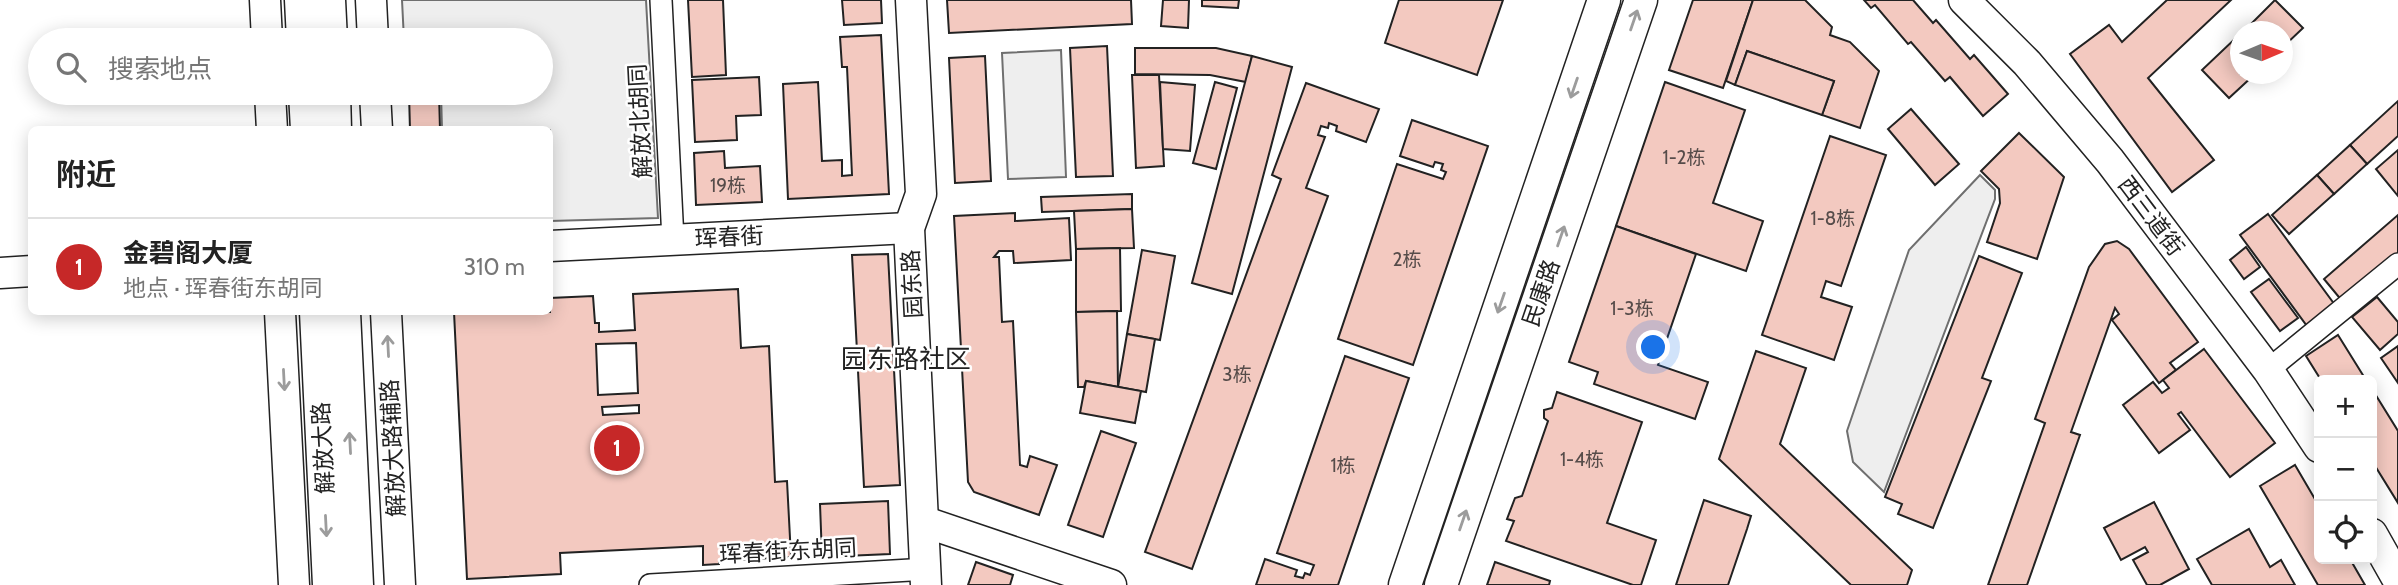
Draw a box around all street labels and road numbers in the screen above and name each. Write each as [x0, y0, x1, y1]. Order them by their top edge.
street label: 解放北胡同 [623, 63, 657, 179]
street label: 西三道街 [2112, 171, 2190, 261]
street label: 珲春街 [694, 221, 764, 253]
street label: 园东路 [896, 249, 928, 319]
street label: 民康路 [1517, 256, 1565, 330]
street label: 解放大路辅路 [375, 378, 411, 518]
street label: 解放大路 [307, 401, 339, 495]
street label: 珲春街东胡同 [718, 533, 858, 569]

